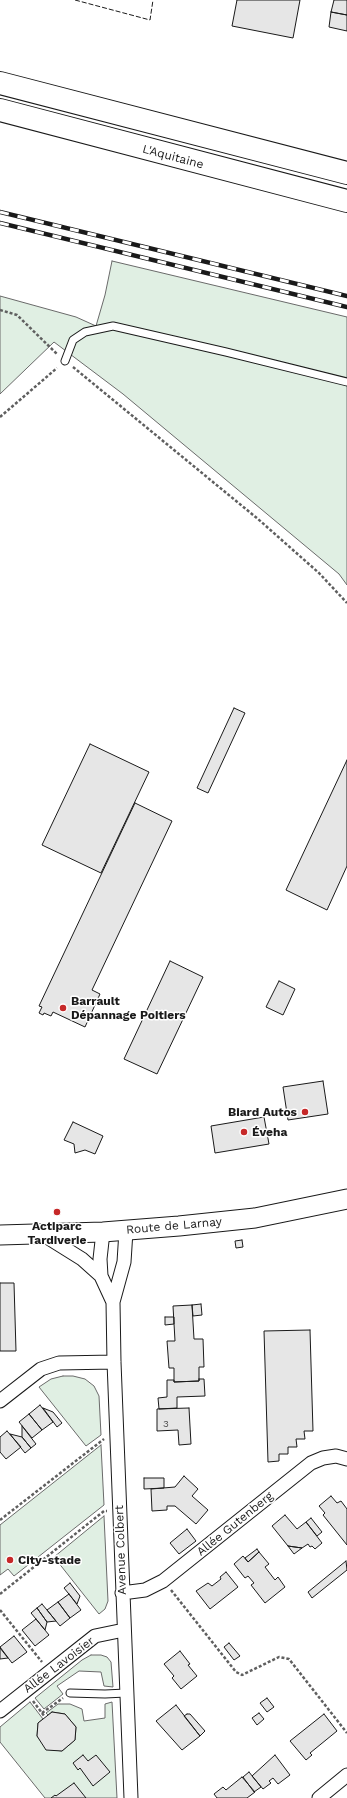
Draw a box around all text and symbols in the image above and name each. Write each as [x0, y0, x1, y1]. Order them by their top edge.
street label: L'Aquitaine [141, 142, 205, 172]
place label: Barrault Dépannage Poitiers [71, 994, 186, 1022]
marker: Barrault Dépannage Poitiers [58, 1003, 68, 1013]
place label: Biard Autos [228, 1105, 297, 1119]
marker: Biard Autos [300, 1107, 310, 1117]
place label: Éveha [252, 1125, 287, 1139]
marker: Éveha [239, 1127, 249, 1137]
marker: Actiparc Tardiverie [52, 1207, 62, 1217]
street label: Route de Larnay [126, 1215, 222, 1237]
place label: Actiparc Tardiverie [28, 1219, 86, 1247]
house number: 3 [163, 1418, 169, 1430]
street label: Allée Gutenberg [194, 1489, 276, 1559]
street label: Avenue Colbert [112, 1505, 130, 1595]
place label: City-stade [18, 1553, 81, 1567]
marker: City-stade [5, 1555, 15, 1565]
street label: Allée Lavoisier [21, 1634, 97, 1696]

